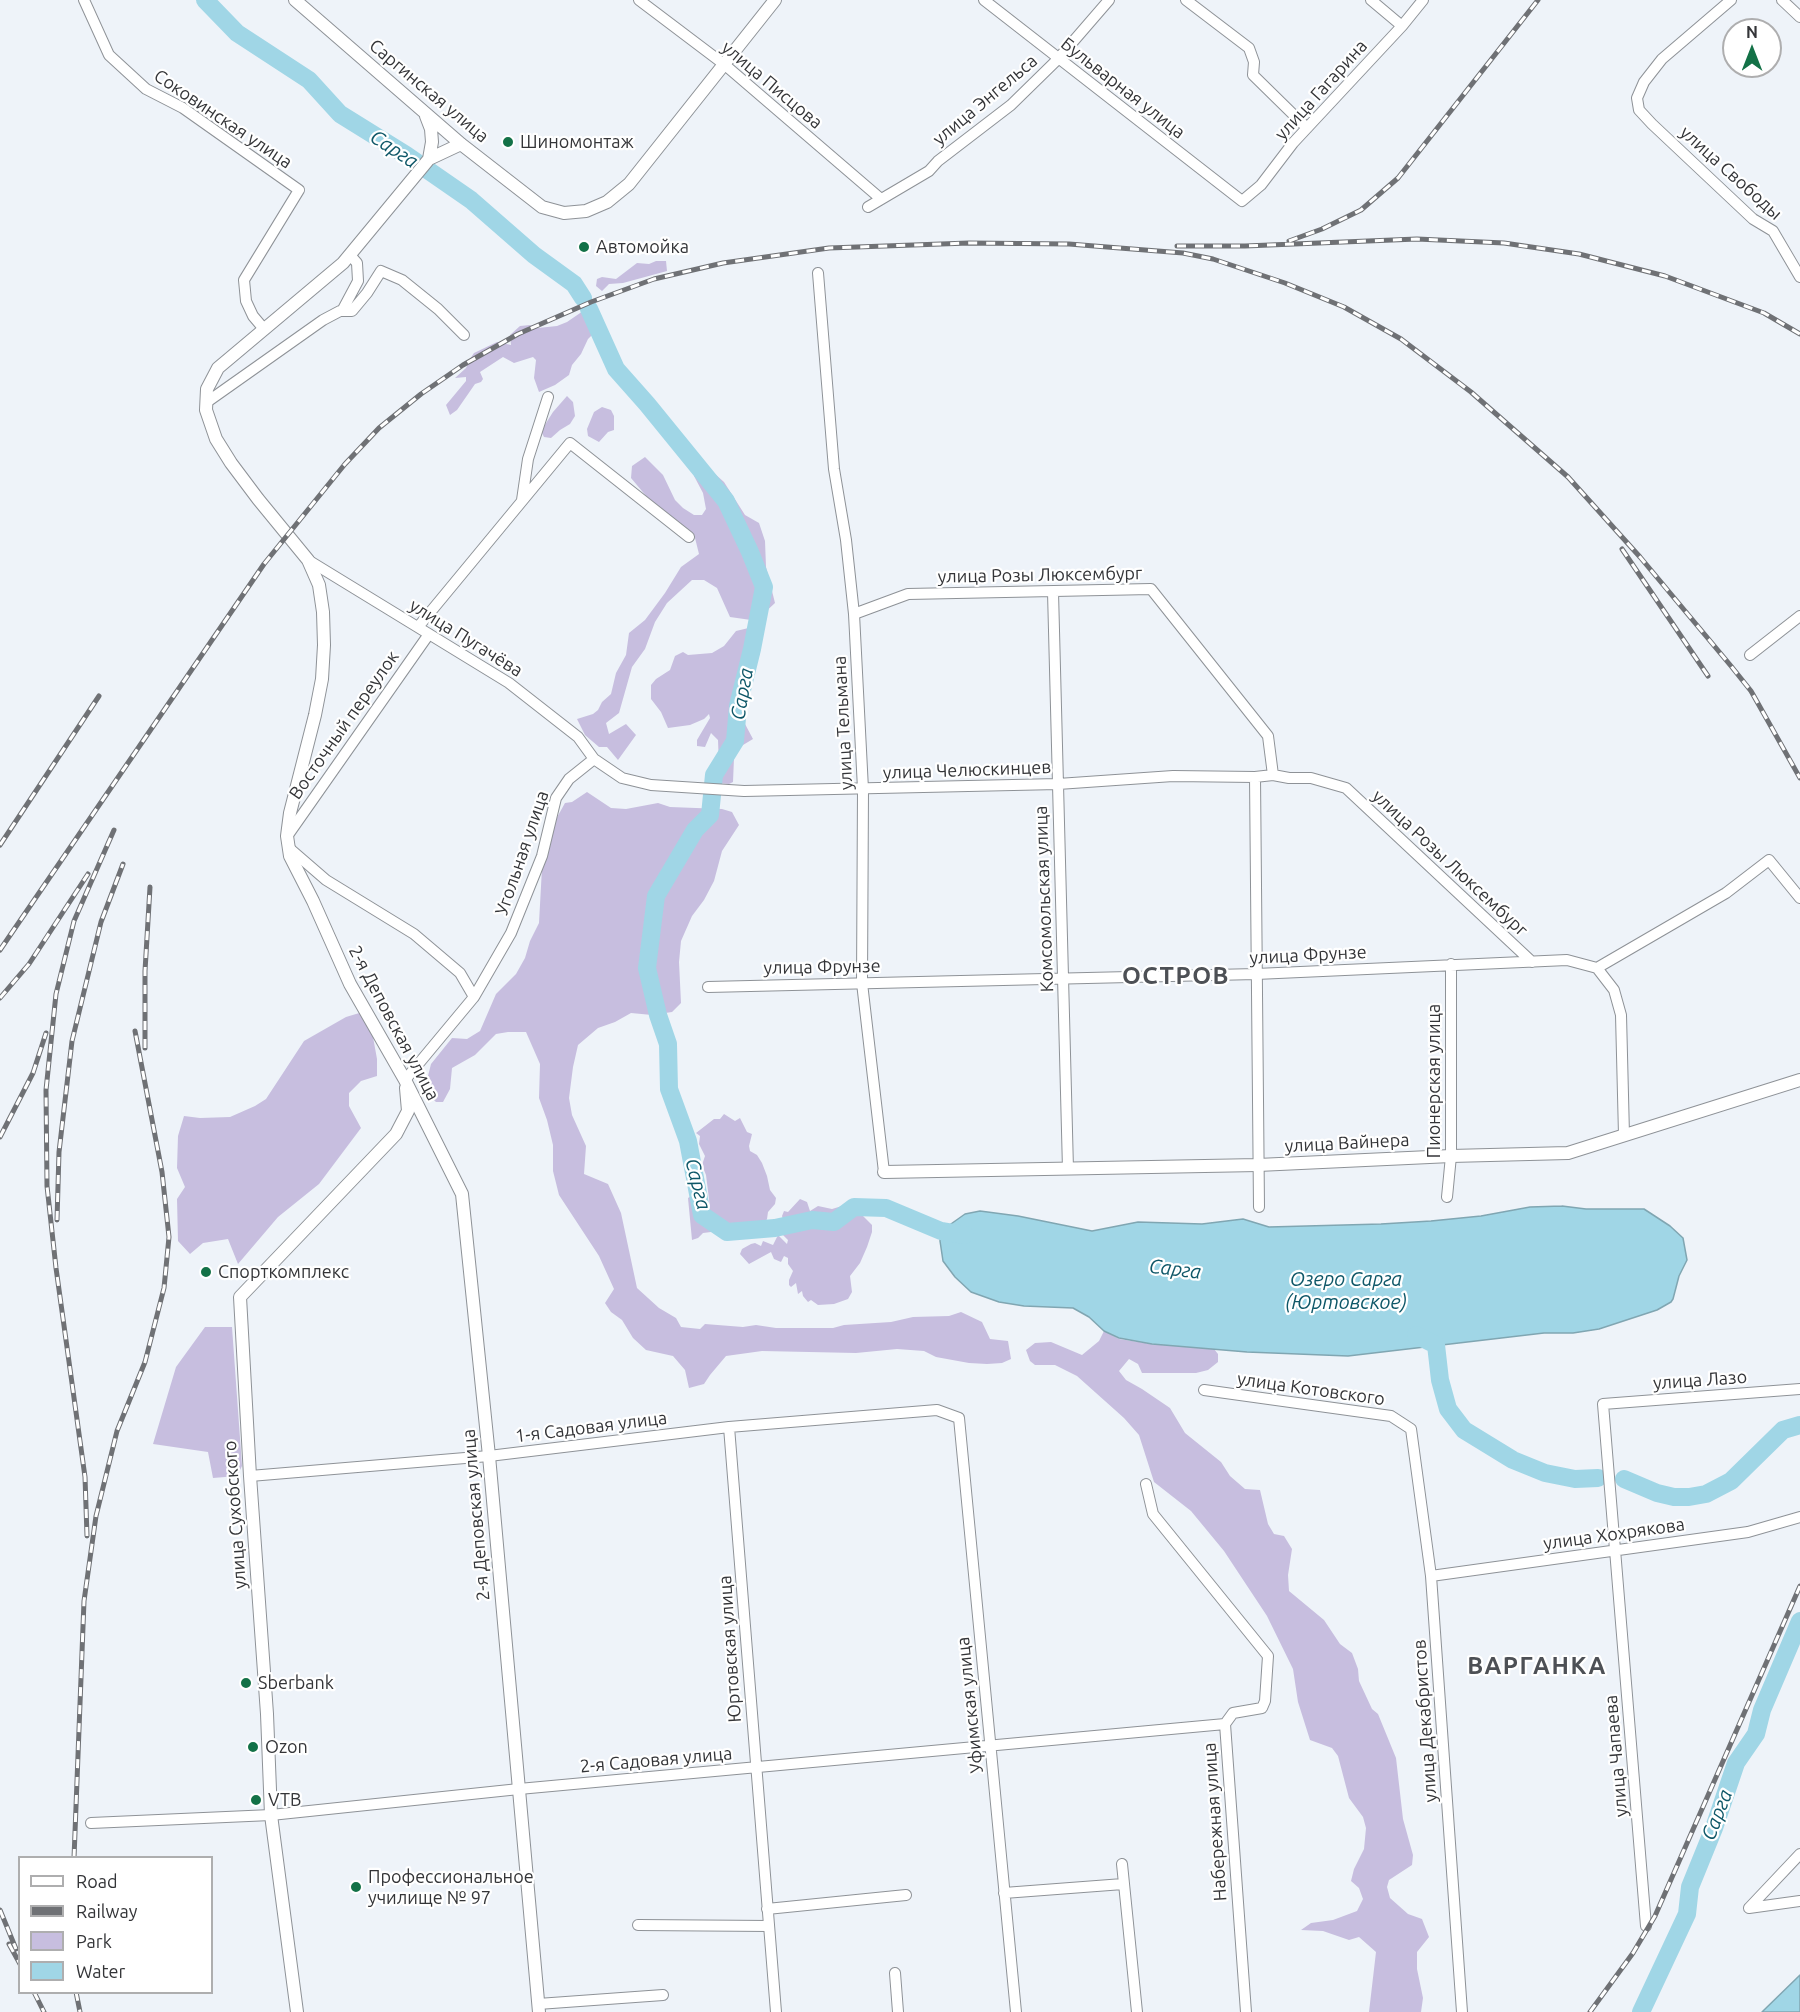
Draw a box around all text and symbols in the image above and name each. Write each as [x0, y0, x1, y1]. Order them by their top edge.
north arrow [1722, 18, 1782, 78]
text: N [1746, 23, 1758, 41]
street label: Бульварная улица [1057, 33, 1189, 143]
street label: Саргинская улица [365, 35, 493, 147]
street label: улица Гагарина [1270, 35, 1372, 145]
street label: улица Писцова [717, 37, 827, 133]
street label: улица Энгельса [928, 50, 1042, 150]
street label: Соковинская улица [150, 65, 296, 173]
street label: улица Свободы [1676, 122, 1786, 224]
water label: Сарга [365, 125, 423, 173]
place label: Шиномонтаж [520, 131, 634, 153]
marker: Шиномонтаж [501, 135, 515, 149]
place label: Автомойка [596, 236, 689, 258]
marker: Автомойка [577, 240, 591, 254]
street label: улица Розы Люксембург [938, 562, 1142, 588]
street label: улица Пугачёва [405, 595, 527, 681]
street label: Восточный переулок [284, 646, 404, 804]
street label: улица Тельмана [829, 655, 857, 791]
water label: Сарга [726, 666, 758, 722]
street label: улица Челюскинцев [882, 756, 1052, 784]
street label: улица Розы Люксембург [1368, 785, 1532, 941]
street label: Угольная улица [491, 788, 553, 918]
street label: Комсомольская улица [1030, 805, 1058, 993]
street label: улица Фрунзе [1249, 941, 1367, 969]
street label: 2-я Деповская улица [344, 942, 444, 1104]
street label: улица Фрунзе [763, 955, 881, 979]
district label: ОСТРОВ [1122, 962, 1230, 990]
street label: Пионерская улица [1423, 1004, 1445, 1158]
street label: улица Вайнера [1284, 1129, 1410, 1157]
water label: Сарга [680, 1156, 716, 1212]
water label: Сарга [1148, 1254, 1202, 1284]
place label: Спорткомплекс [218, 1261, 349, 1283]
marker: Спорткомплекс [199, 1265, 213, 1279]
water label: Озеро Сарга (Юртовское) [1285, 1267, 1407, 1314]
street label: улица Лазо [1652, 1366, 1748, 1394]
street label: улица Котовского [1236, 1368, 1386, 1410]
street label: 1-я Садовая улица [514, 1407, 668, 1447]
street label: 2-я Деповская улица [458, 1428, 494, 1602]
street label: улица Сухобского [219, 1440, 251, 1590]
street label: улица Хохрякова [1542, 1513, 1686, 1555]
street label: Юртовская улица [714, 1575, 746, 1723]
street label: Уфимская улица [952, 1636, 988, 1774]
street label: улица Декабристов [1409, 1639, 1441, 1803]
district label: ВАРГАНКА [1467, 1652, 1607, 1680]
place label: Sberbank [258, 1672, 334, 1694]
marker: Sberbank [239, 1676, 253, 1690]
street label: улица Чапаева [1600, 1694, 1632, 1818]
place label: Ozon [265, 1736, 308, 1758]
marker: Ozon [246, 1740, 260, 1754]
street label: Набережная улица [1199, 1742, 1231, 1902]
street label: 2-я Садовая улица [579, 1743, 733, 1777]
water label: Сарга [1696, 1786, 1738, 1844]
place label: VTB [268, 1789, 301, 1811]
marker: VTB [249, 1793, 263, 1807]
legend [18, 1856, 213, 1994]
place label: Профессиональное училище № 97 [368, 1866, 534, 1908]
text: Road [76, 1871, 118, 1891]
marker: Профессиональное училище № 97 [349, 1880, 363, 1894]
text: Railway [76, 1901, 137, 1921]
text: Park [76, 1931, 112, 1951]
text: Water [76, 1961, 125, 1981]

